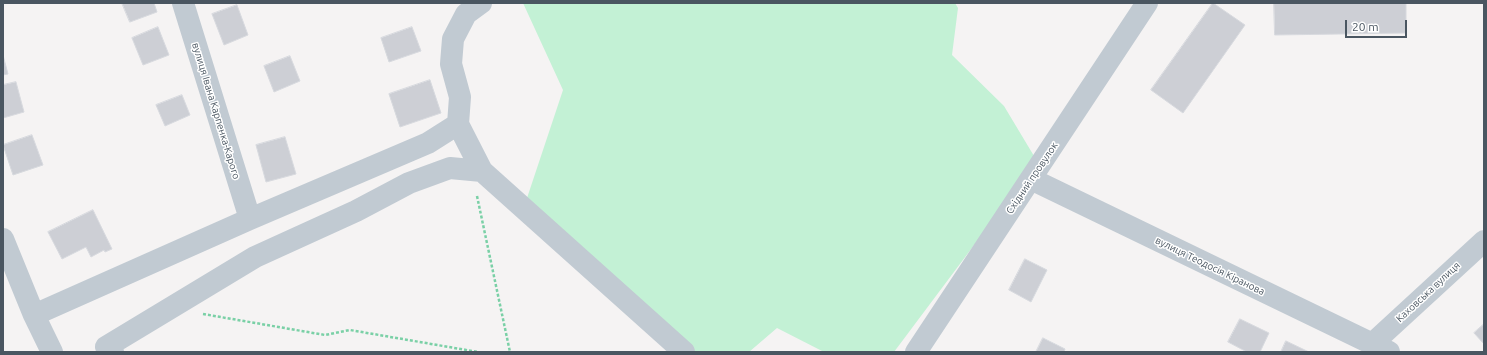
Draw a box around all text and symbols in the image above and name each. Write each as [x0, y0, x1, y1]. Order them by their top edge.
scale bar [1347, 12, 1409, 38]
text: 20 m [1352, 20, 1379, 33]
street label: вулиця Івана Карпенка-Карого [189, 41, 243, 181]
street label: Східний провулок [1004, 140, 1060, 216]
street label: вулиця Теодосія Кіранова [1153, 234, 1267, 298]
street label: Каховська вулиця [1394, 259, 1462, 325]

